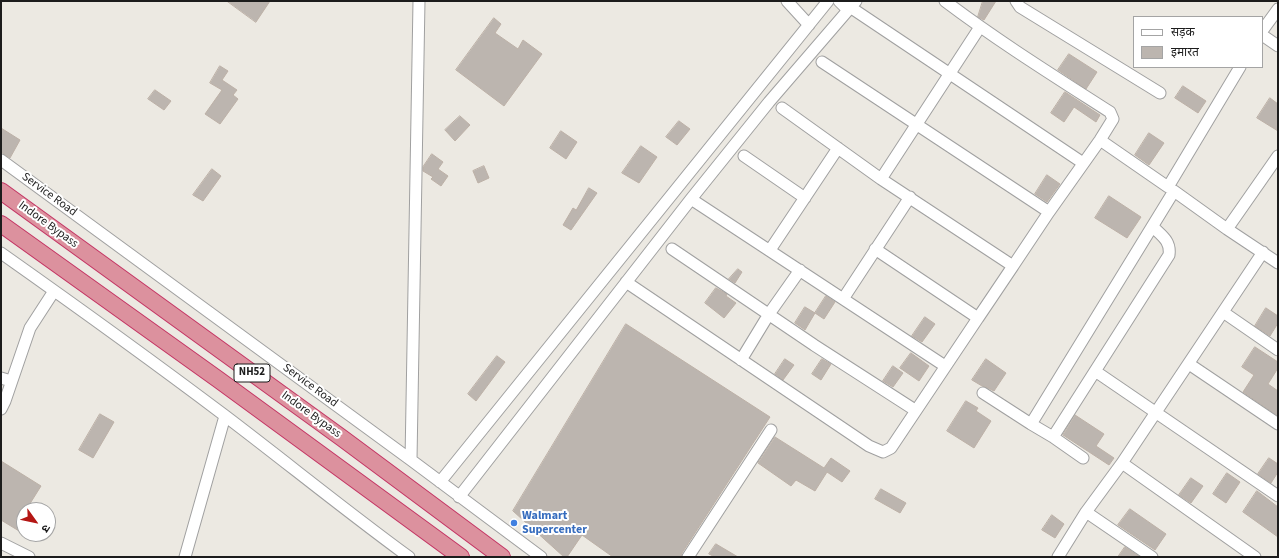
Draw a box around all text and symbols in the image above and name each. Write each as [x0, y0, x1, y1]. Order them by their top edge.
legend [1133, 16, 1263, 68]
text: सड़क [1171, 24, 1195, 41]
text: इमारत [1171, 44, 1199, 61]
street label: Service Road [19, 170, 79, 220]
street label: Indore Bypass [15, 198, 81, 252]
street label: Service Road [280, 361, 340, 411]
road number: NH52 [234, 364, 270, 382]
street label: Indore Bypass [278, 388, 344, 442]
north arrow [16, 502, 56, 542]
place label: Walmart Supercenter [522, 509, 587, 537]
marker: Walmart Supercenter [509, 518, 519, 528]
text: उ [38, 521, 54, 535]

